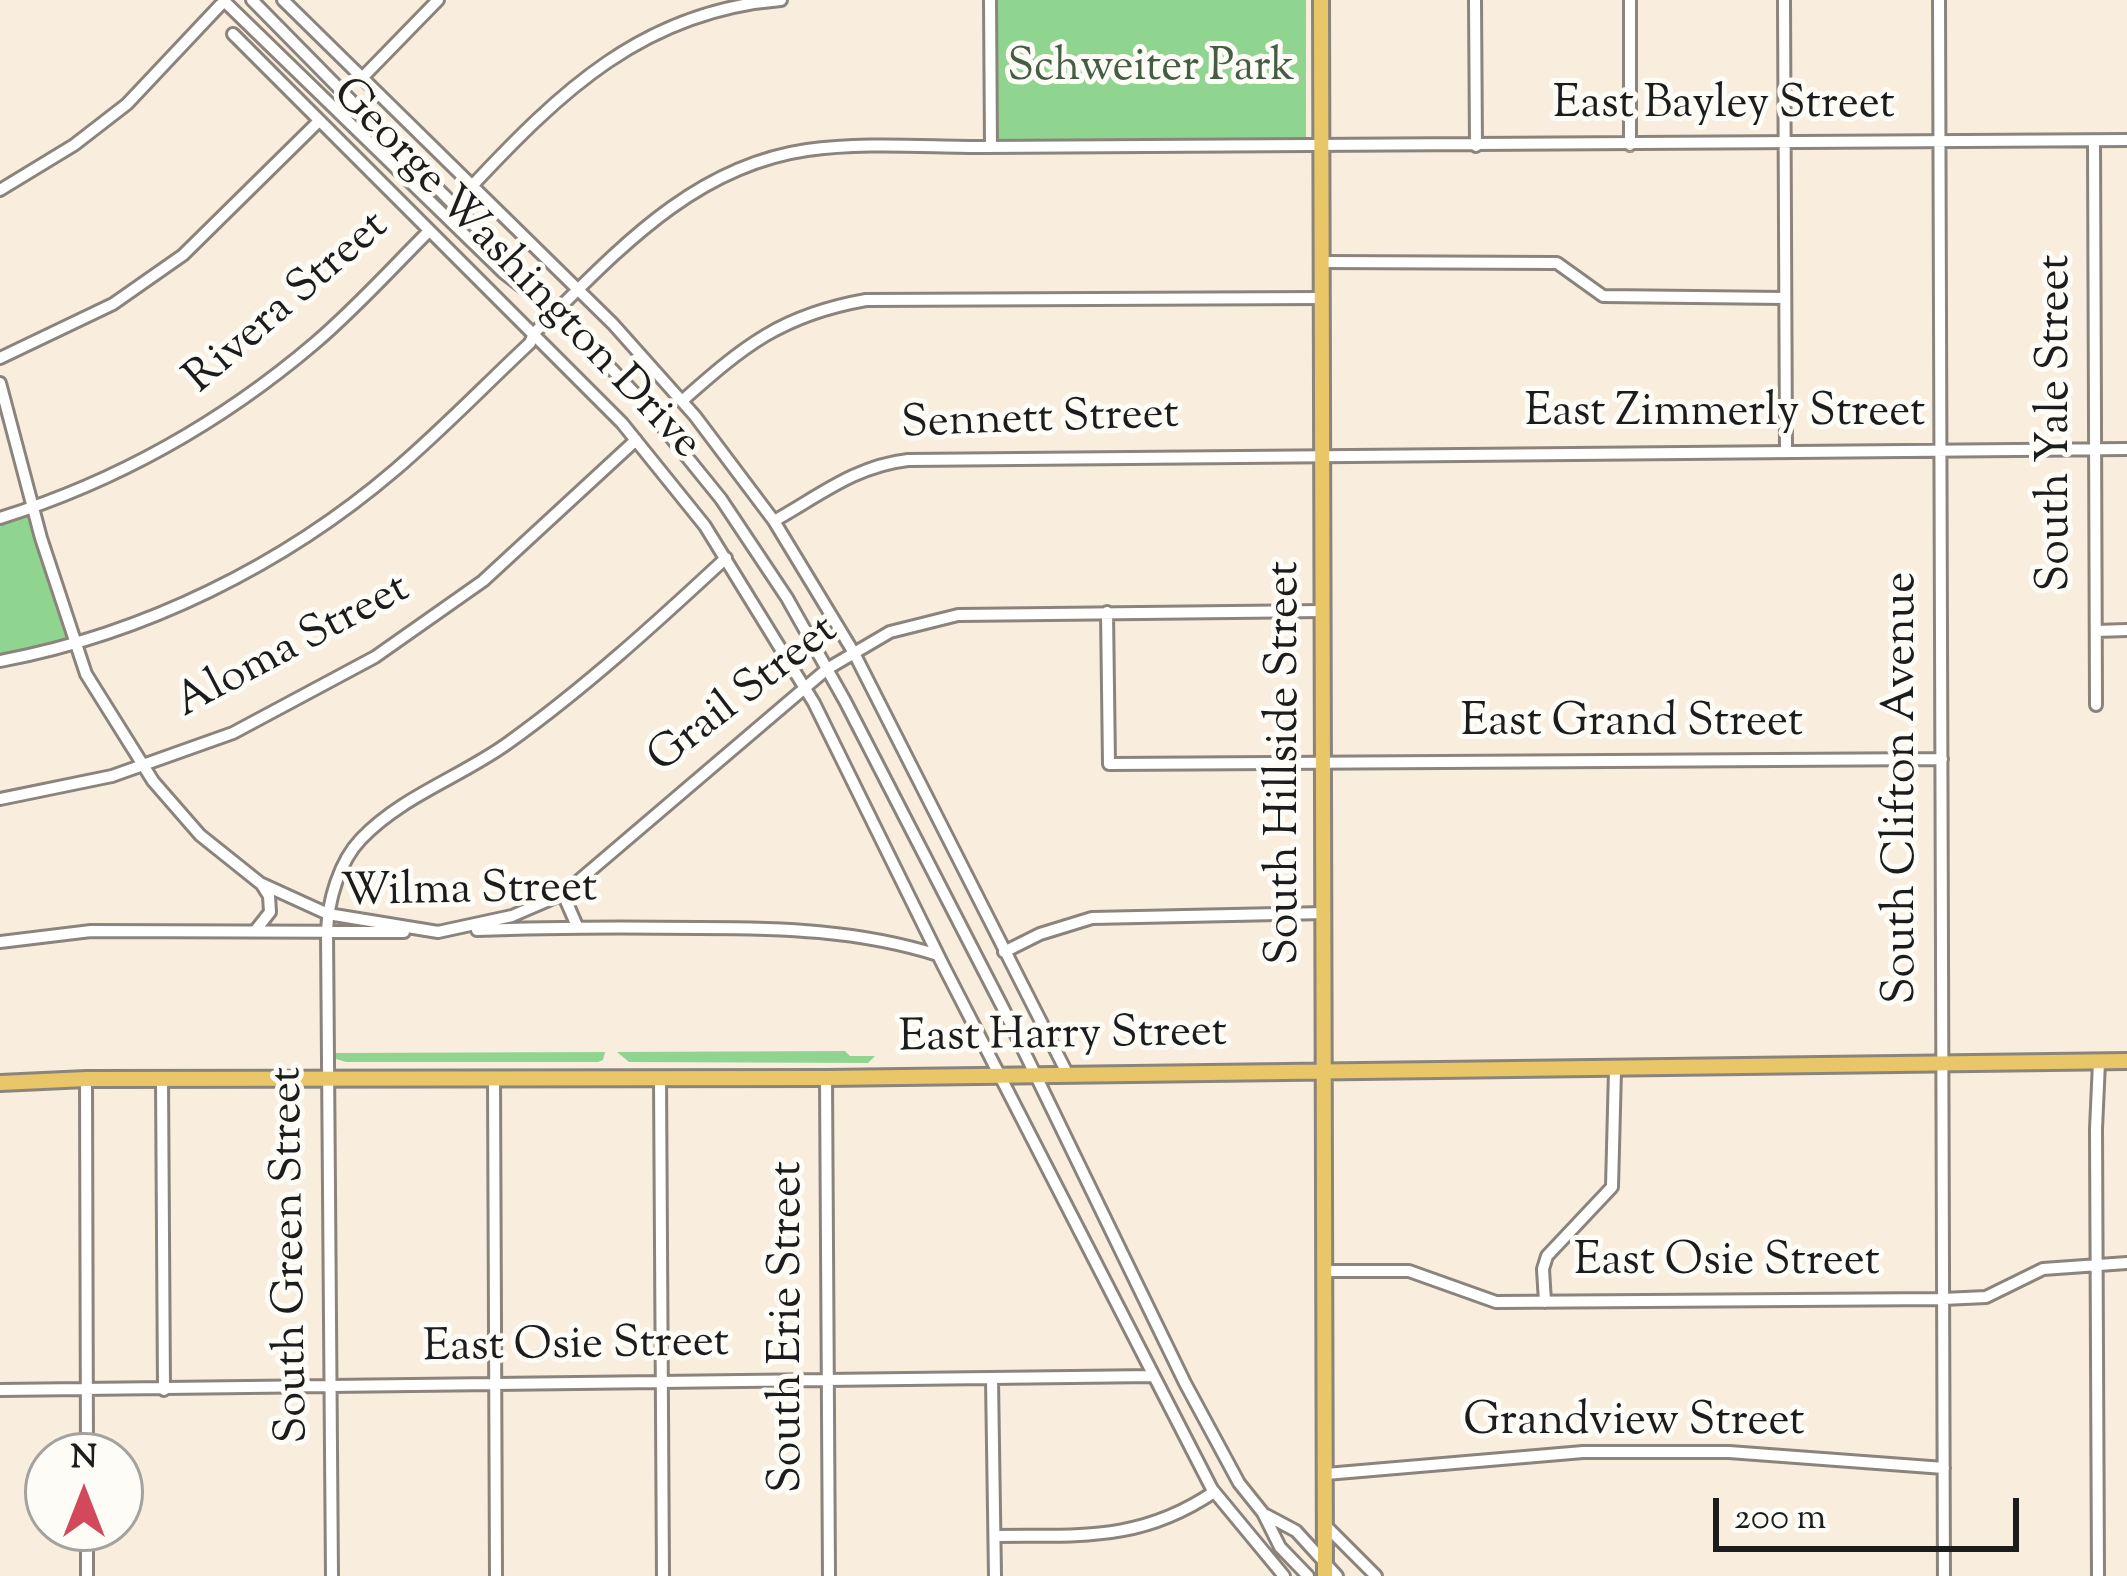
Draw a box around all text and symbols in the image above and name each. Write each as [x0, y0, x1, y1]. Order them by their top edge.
park label: Schweiter Park [1007, 44, 1295, 98]
street label: George Washington Drive [318, 69, 710, 473]
street label: East Bayley Street [1553, 81, 1895, 135]
street label: Rivera Street [176, 202, 402, 408]
street label: South Yale Street [2032, 254, 2086, 592]
street label: East Zimmerly Street [1525, 389, 1925, 443]
street label: Sennett Street [900, 391, 1180, 455]
street label: South Hillside Street [1261, 561, 1315, 965]
street label: Aloma Street [168, 565, 420, 733]
street label: South Clifton Avenue [1878, 572, 1932, 1004]
street label: Grail Street [640, 606, 850, 788]
street label: East Grand Street [1461, 699, 1803, 753]
street label: Wilma Street [340, 865, 598, 923]
street label: East Harry Street [898, 1009, 1228, 1069]
street label: South Green Street [264, 1066, 324, 1444]
street label: South Erie Street [764, 1161, 818, 1493]
street label: East Osie Street [1574, 1238, 1880, 1292]
street label: East Osie Street [423, 1319, 729, 1379]
street label: Grandview Street [1463, 1398, 1805, 1452]
north arrow [24, 1432, 144, 1552]
text: N [71, 1435, 97, 1483]
scale bar [1719, 1474, 2025, 1548]
text: 200 m [1734, 1493, 1826, 1545]

